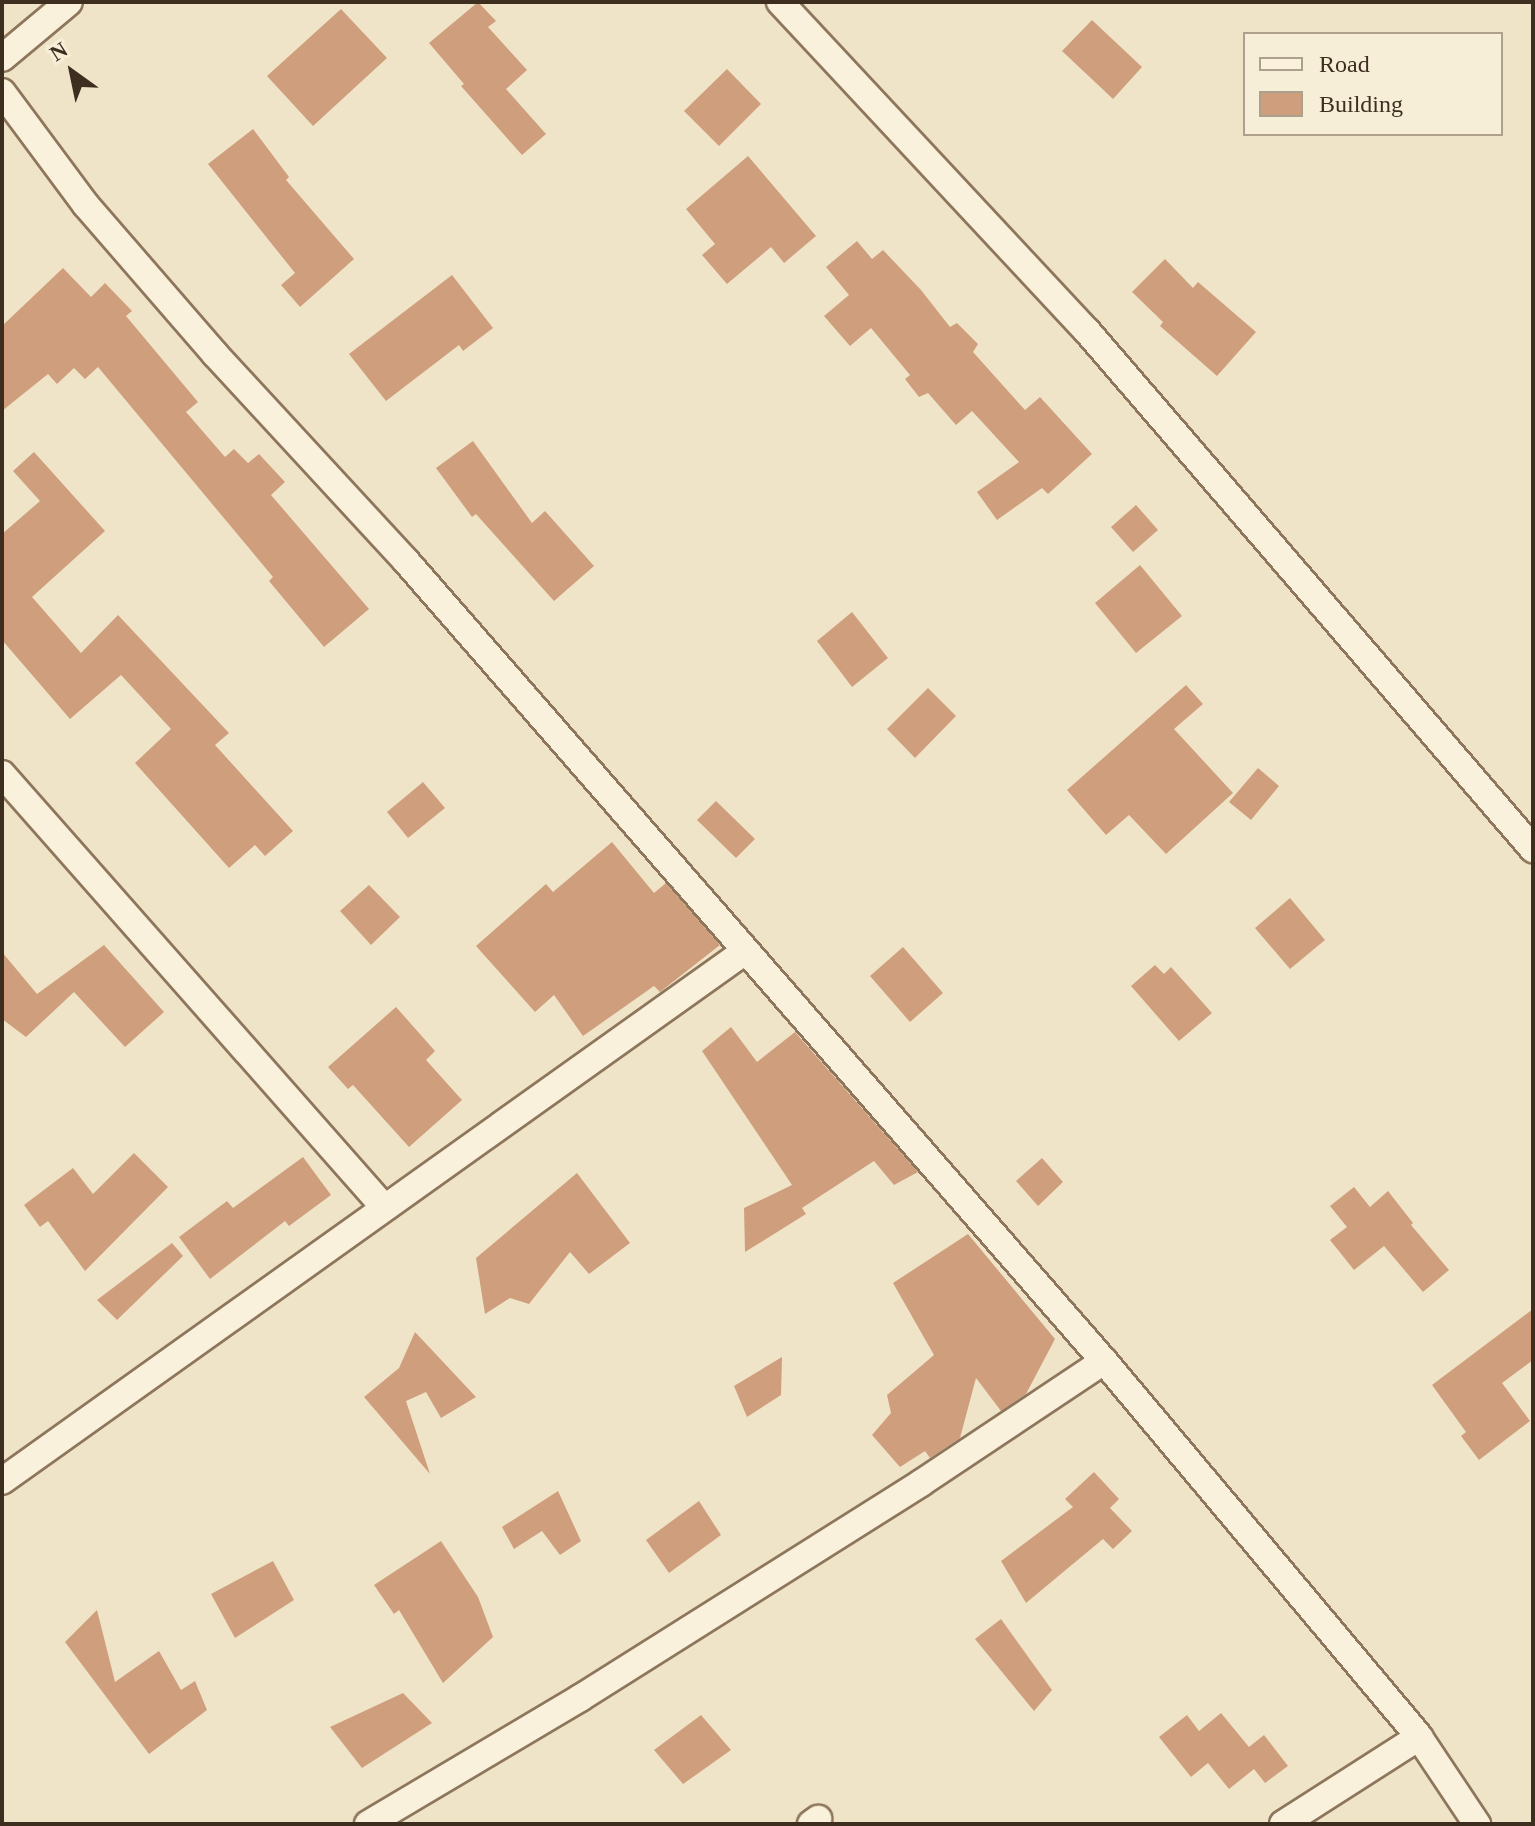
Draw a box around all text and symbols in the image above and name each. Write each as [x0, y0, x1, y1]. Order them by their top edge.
north arrow [32, 32, 112, 112]
legend [1243, 32, 1503, 136]
text: N [45, 37, 72, 66]
text: Road [1319, 51, 1370, 77]
text: Building [1319, 91, 1403, 117]

